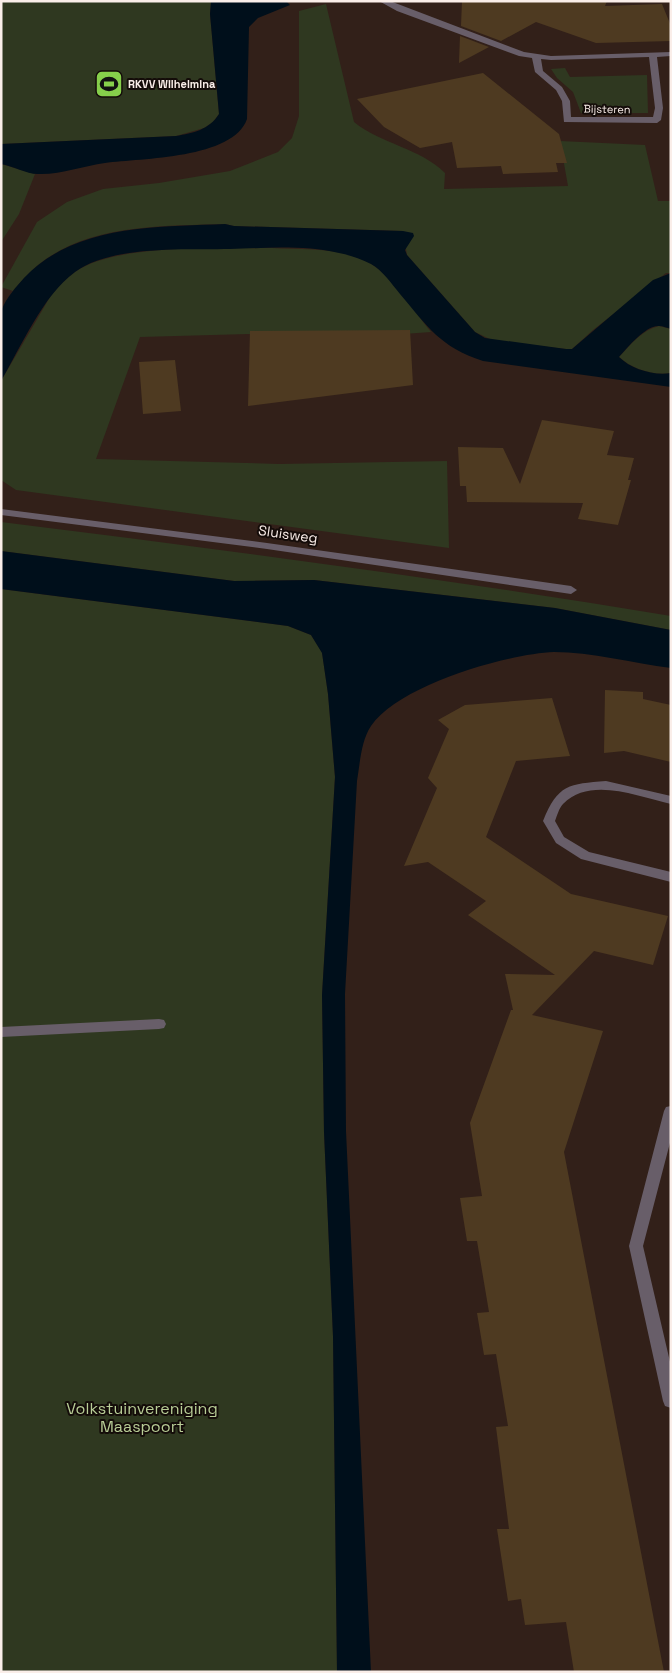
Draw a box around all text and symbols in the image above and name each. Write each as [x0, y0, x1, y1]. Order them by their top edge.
sports icon: RKVV Wilhelmina [94, 69, 124, 99]
place label: RKVV Wilhelmina [128, 77, 216, 91]
street label: Bijsteren [583, 102, 631, 116]
street label: Sluisweg [257, 521, 319, 547]
park label: Volkstuinvereniging Maaspoort [66, 1398, 218, 1437]

